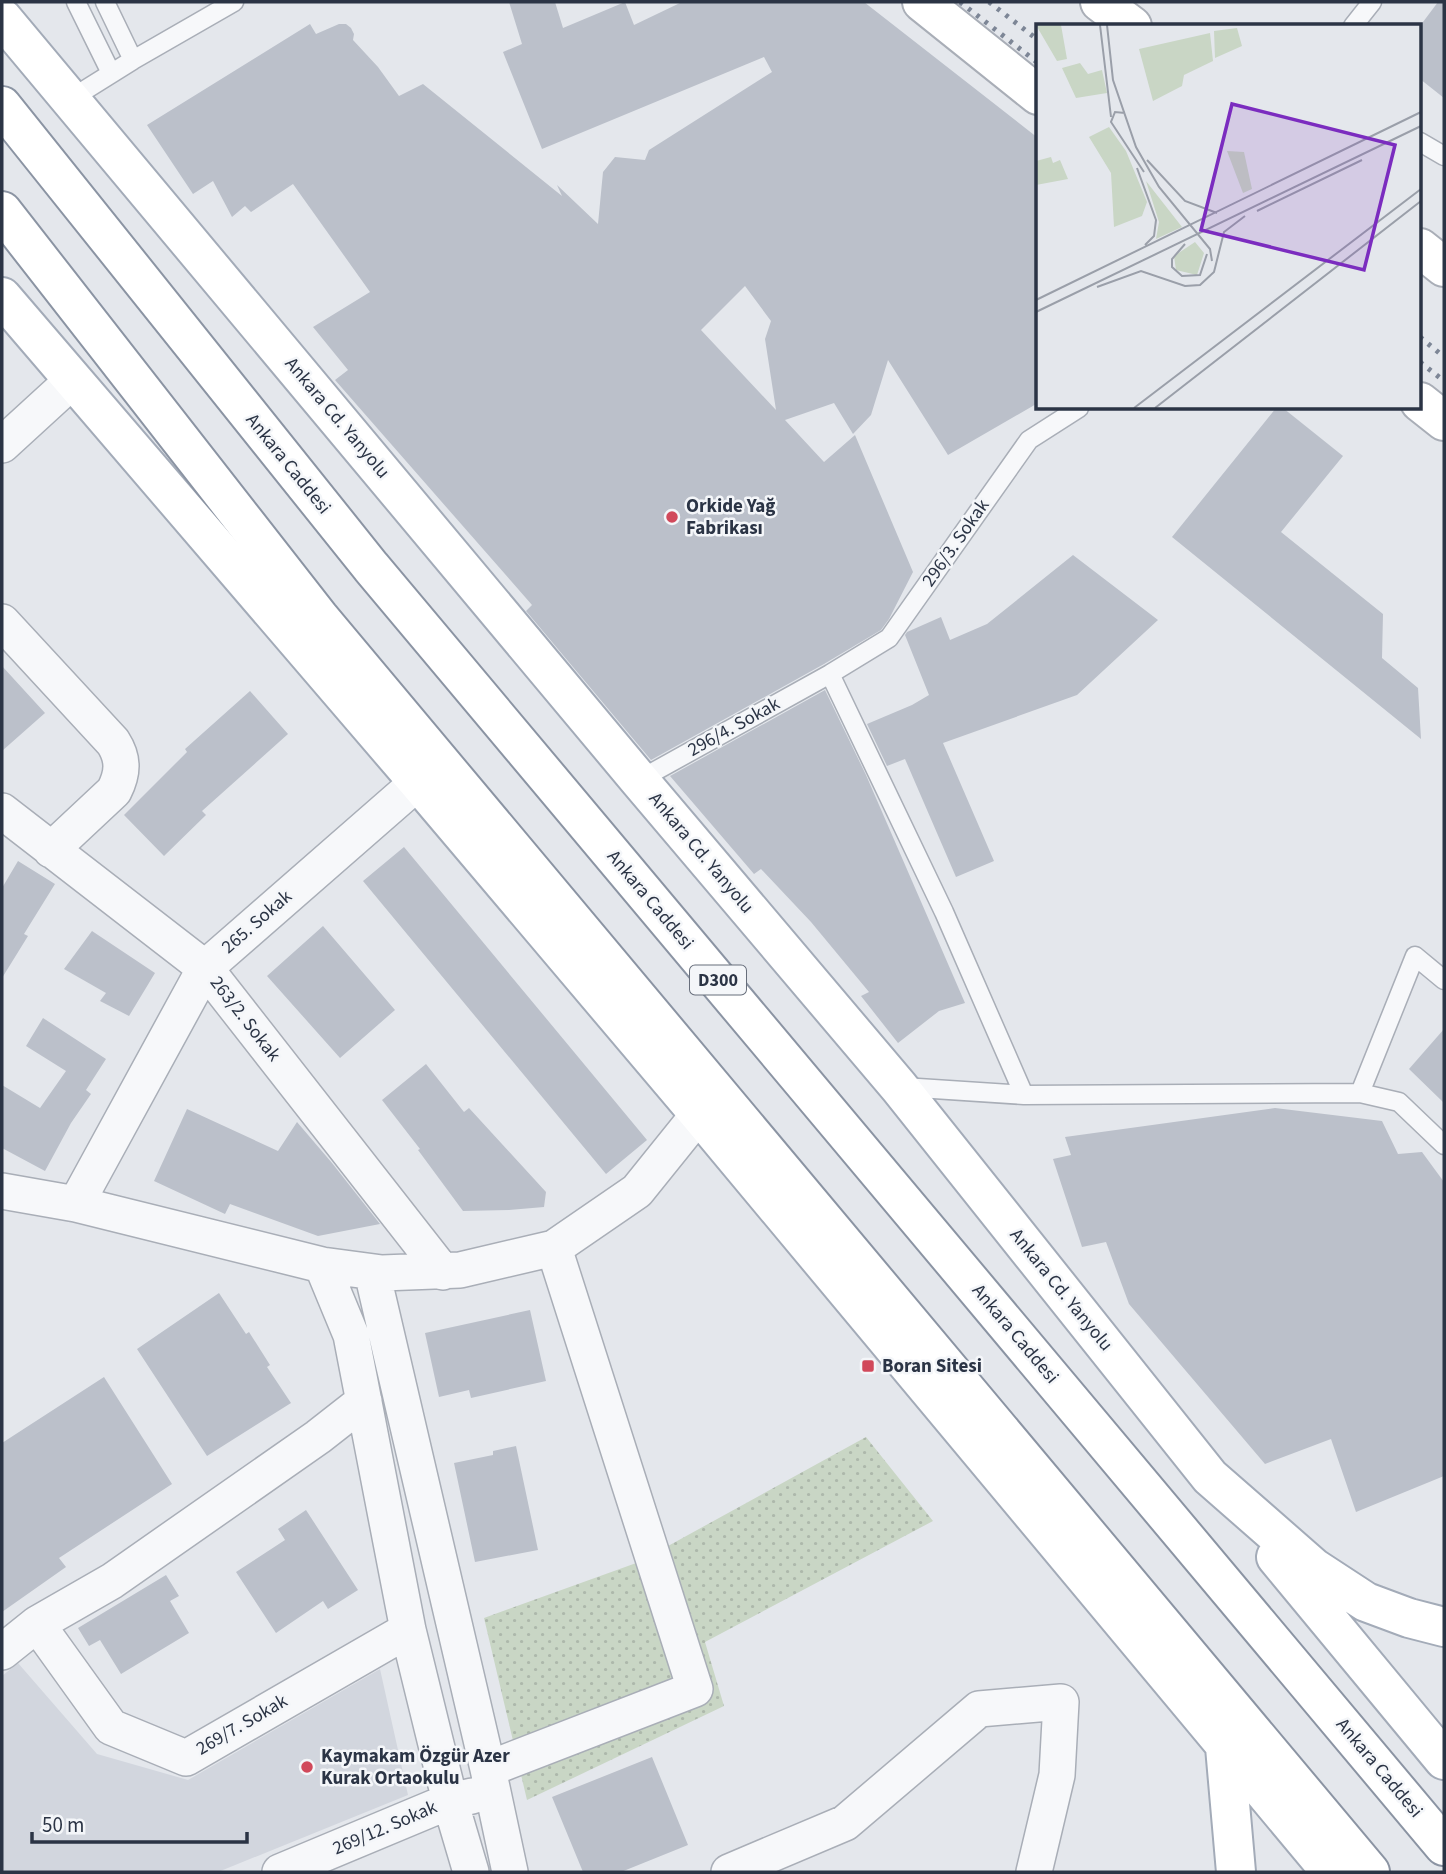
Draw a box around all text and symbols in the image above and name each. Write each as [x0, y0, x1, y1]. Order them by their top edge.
inset map [1036, 24, 1422, 410]
street label: Ankara Cd. Yanyolu [278, 351, 396, 485]
street label: Ankara Caddesi [239, 408, 337, 520]
place label: Orkide Yağ Fabrikası [686, 493, 775, 542]
street label: 296/3. Sokak [916, 493, 997, 592]
marker: Orkide Yağ Fabrikası [664, 509, 680, 525]
street label: 296/4. Sokak [683, 690, 785, 763]
street label: Ankara Cd. Yanyolu [642, 786, 760, 920]
street label: Ankara Caddesi [600, 844, 700, 956]
street label: 265. Sokak [216, 883, 299, 960]
road number: D300 [690, 965, 746, 995]
street label: 263/2. Sokak [203, 971, 287, 1068]
street label: Ankara Cd. Yanyolu [1003, 1223, 1119, 1357]
street label: Ankara Caddesi [965, 1278, 1065, 1390]
place label: Boran Sitesi [882, 1353, 982, 1380]
marker: Boran Sitesi [860, 1358, 876, 1374]
street label: 269/7. Sokak [191, 1688, 293, 1762]
street label: Ankara Caddesi [1329, 1712, 1429, 1824]
place label: Kaymakam Özgür Azer Kurak Ortaokulu [321, 1743, 510, 1792]
marker: Kaymakam Özgür Azer Kurak Ortaokulu [299, 1759, 315, 1775]
street label: 269/12. Sokak [329, 1794, 442, 1862]
scale bar [32, 1800, 247, 1844]
text: 50 m [42, 1810, 84, 1840]

